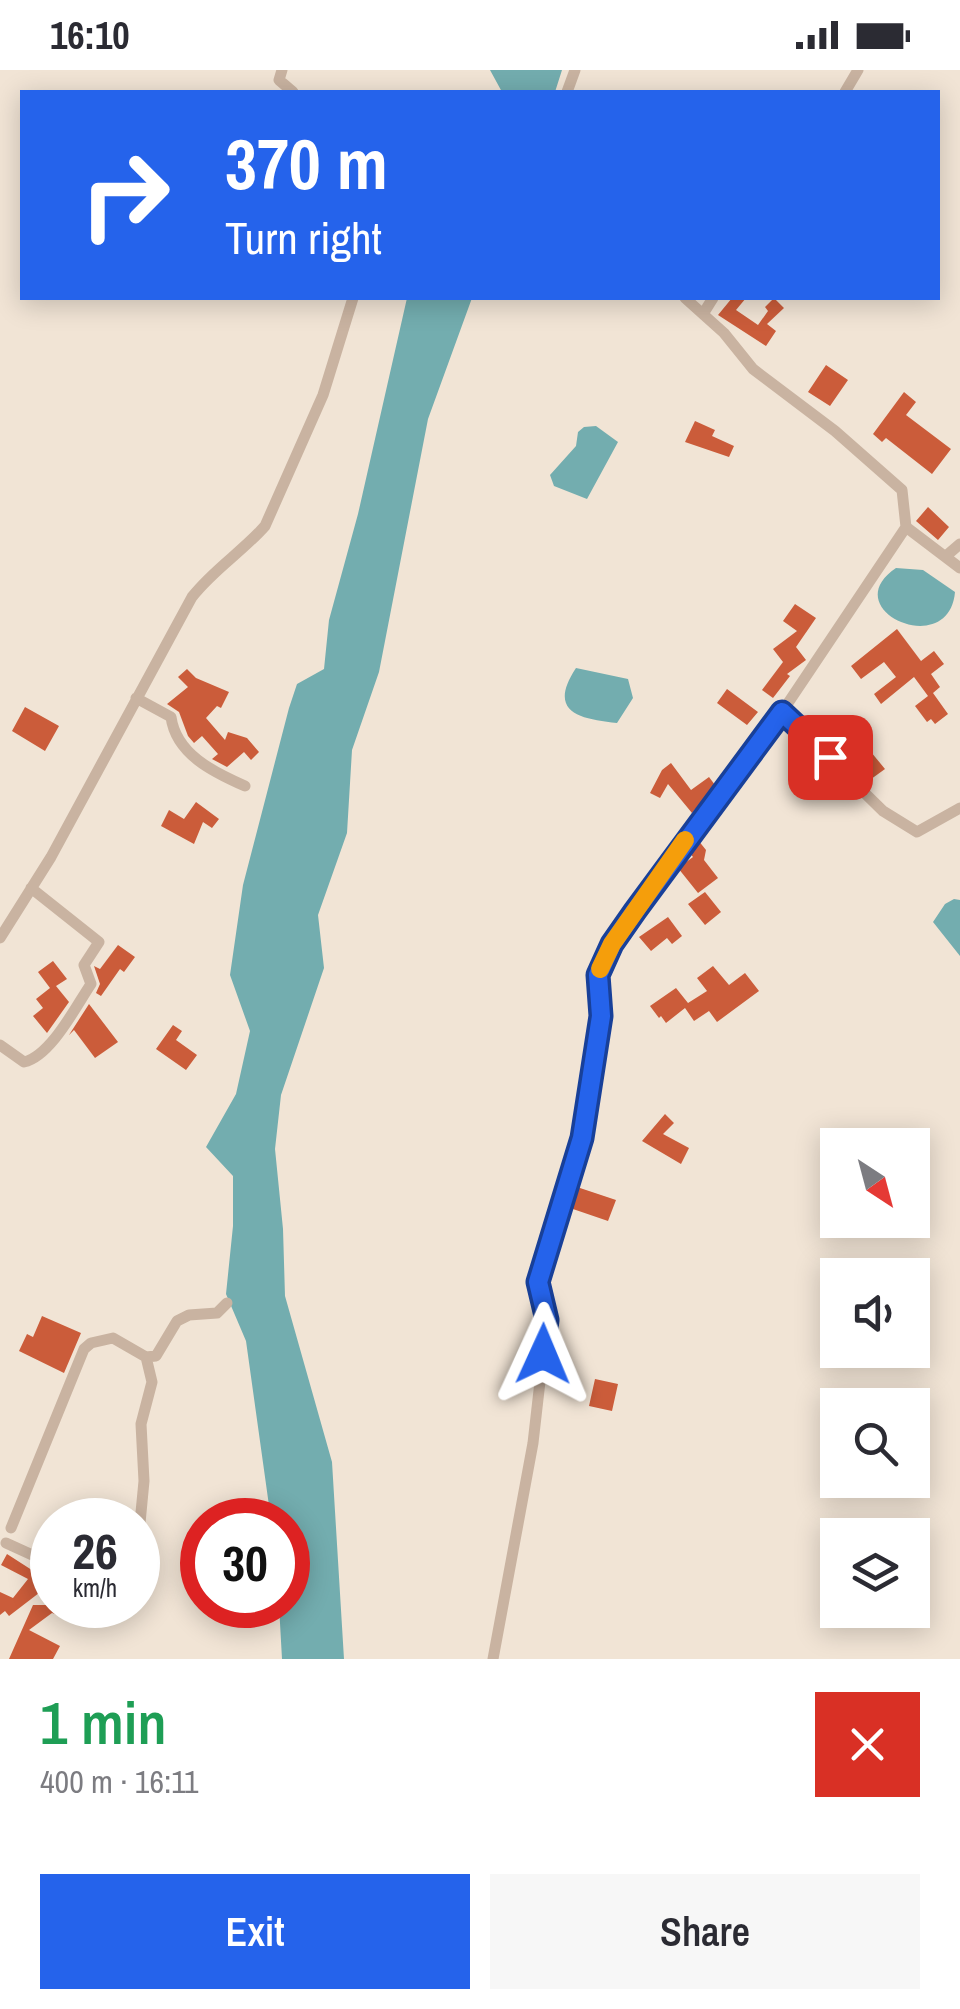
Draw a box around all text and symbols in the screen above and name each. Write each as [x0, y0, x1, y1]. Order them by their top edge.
text: 16:10 [50, 10, 130, 61]
text: 370 m [225, 117, 388, 211]
icon: right [60, 130, 190, 260]
text: Turn right [225, 207, 382, 268]
pin [788, 715, 873, 800]
icon: arrive [803, 730, 858, 785]
north arrow [820, 1128, 930, 1238]
map controls [820, 1128, 930, 1628]
button: sound [820, 1258, 930, 1368]
position arrow [491, 1302, 595, 1406]
button: search [820, 1388, 930, 1498]
speed limit sign: 30 [180, 1498, 310, 1628]
text: 26 [72, 1517, 118, 1585]
button: layers [820, 1518, 930, 1628]
text: km/h [73, 1571, 117, 1605]
text: 1 min [40, 1682, 167, 1763]
button: close [815, 1692, 920, 1797]
text: 400 m · 16:11 [40, 1760, 199, 1803]
button: Exit [40, 1874, 470, 1989]
button: Share [490, 1874, 920, 1989]

